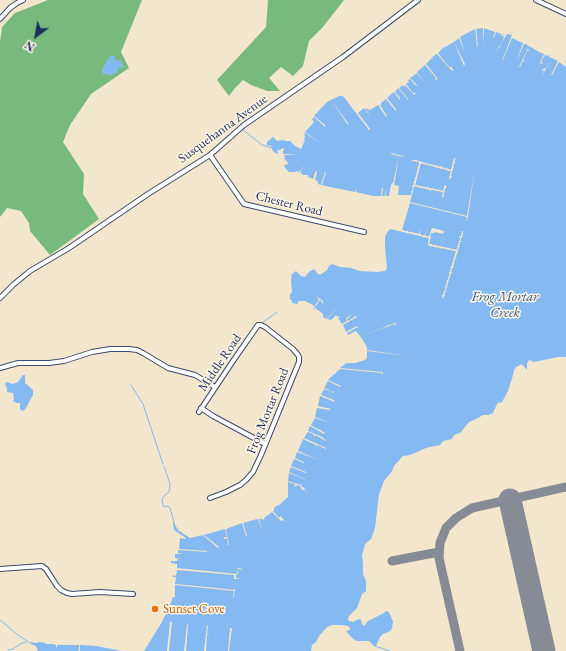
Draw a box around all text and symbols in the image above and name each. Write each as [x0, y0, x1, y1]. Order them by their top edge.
north arrow [16, 16, 56, 56]
text: N [22, 38, 37, 54]
street label: Susquehanna Avenue [175, 91, 271, 167]
street label: Chester Road [254, 188, 324, 220]
water label: Frog Mortar Creek [472, 289, 538, 322]
street label: Middle Road [195, 331, 245, 395]
street label: Frog Mortar Road [244, 366, 292, 456]
place label: Sunset Cove [163, 601, 225, 617]
marker: Sunset Cove [150, 604, 160, 614]

